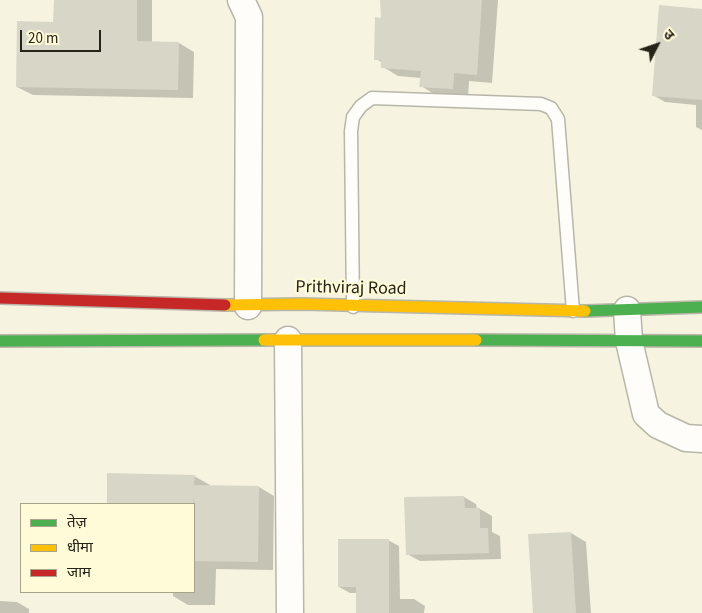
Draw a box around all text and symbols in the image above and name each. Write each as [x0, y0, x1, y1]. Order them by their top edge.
scale bar [22, 20, 104, 52]
north arrow [632, 20, 682, 70]
text: उ [658, 25, 679, 45]
text: 20 m [28, 28, 58, 49]
street label: Prithviraj Road [295, 277, 407, 301]
legend [20, 503, 195, 593]
text: तेज़ [67, 512, 87, 533]
text: धीमा [67, 537, 93, 558]
text: जाम [67, 562, 91, 583]

